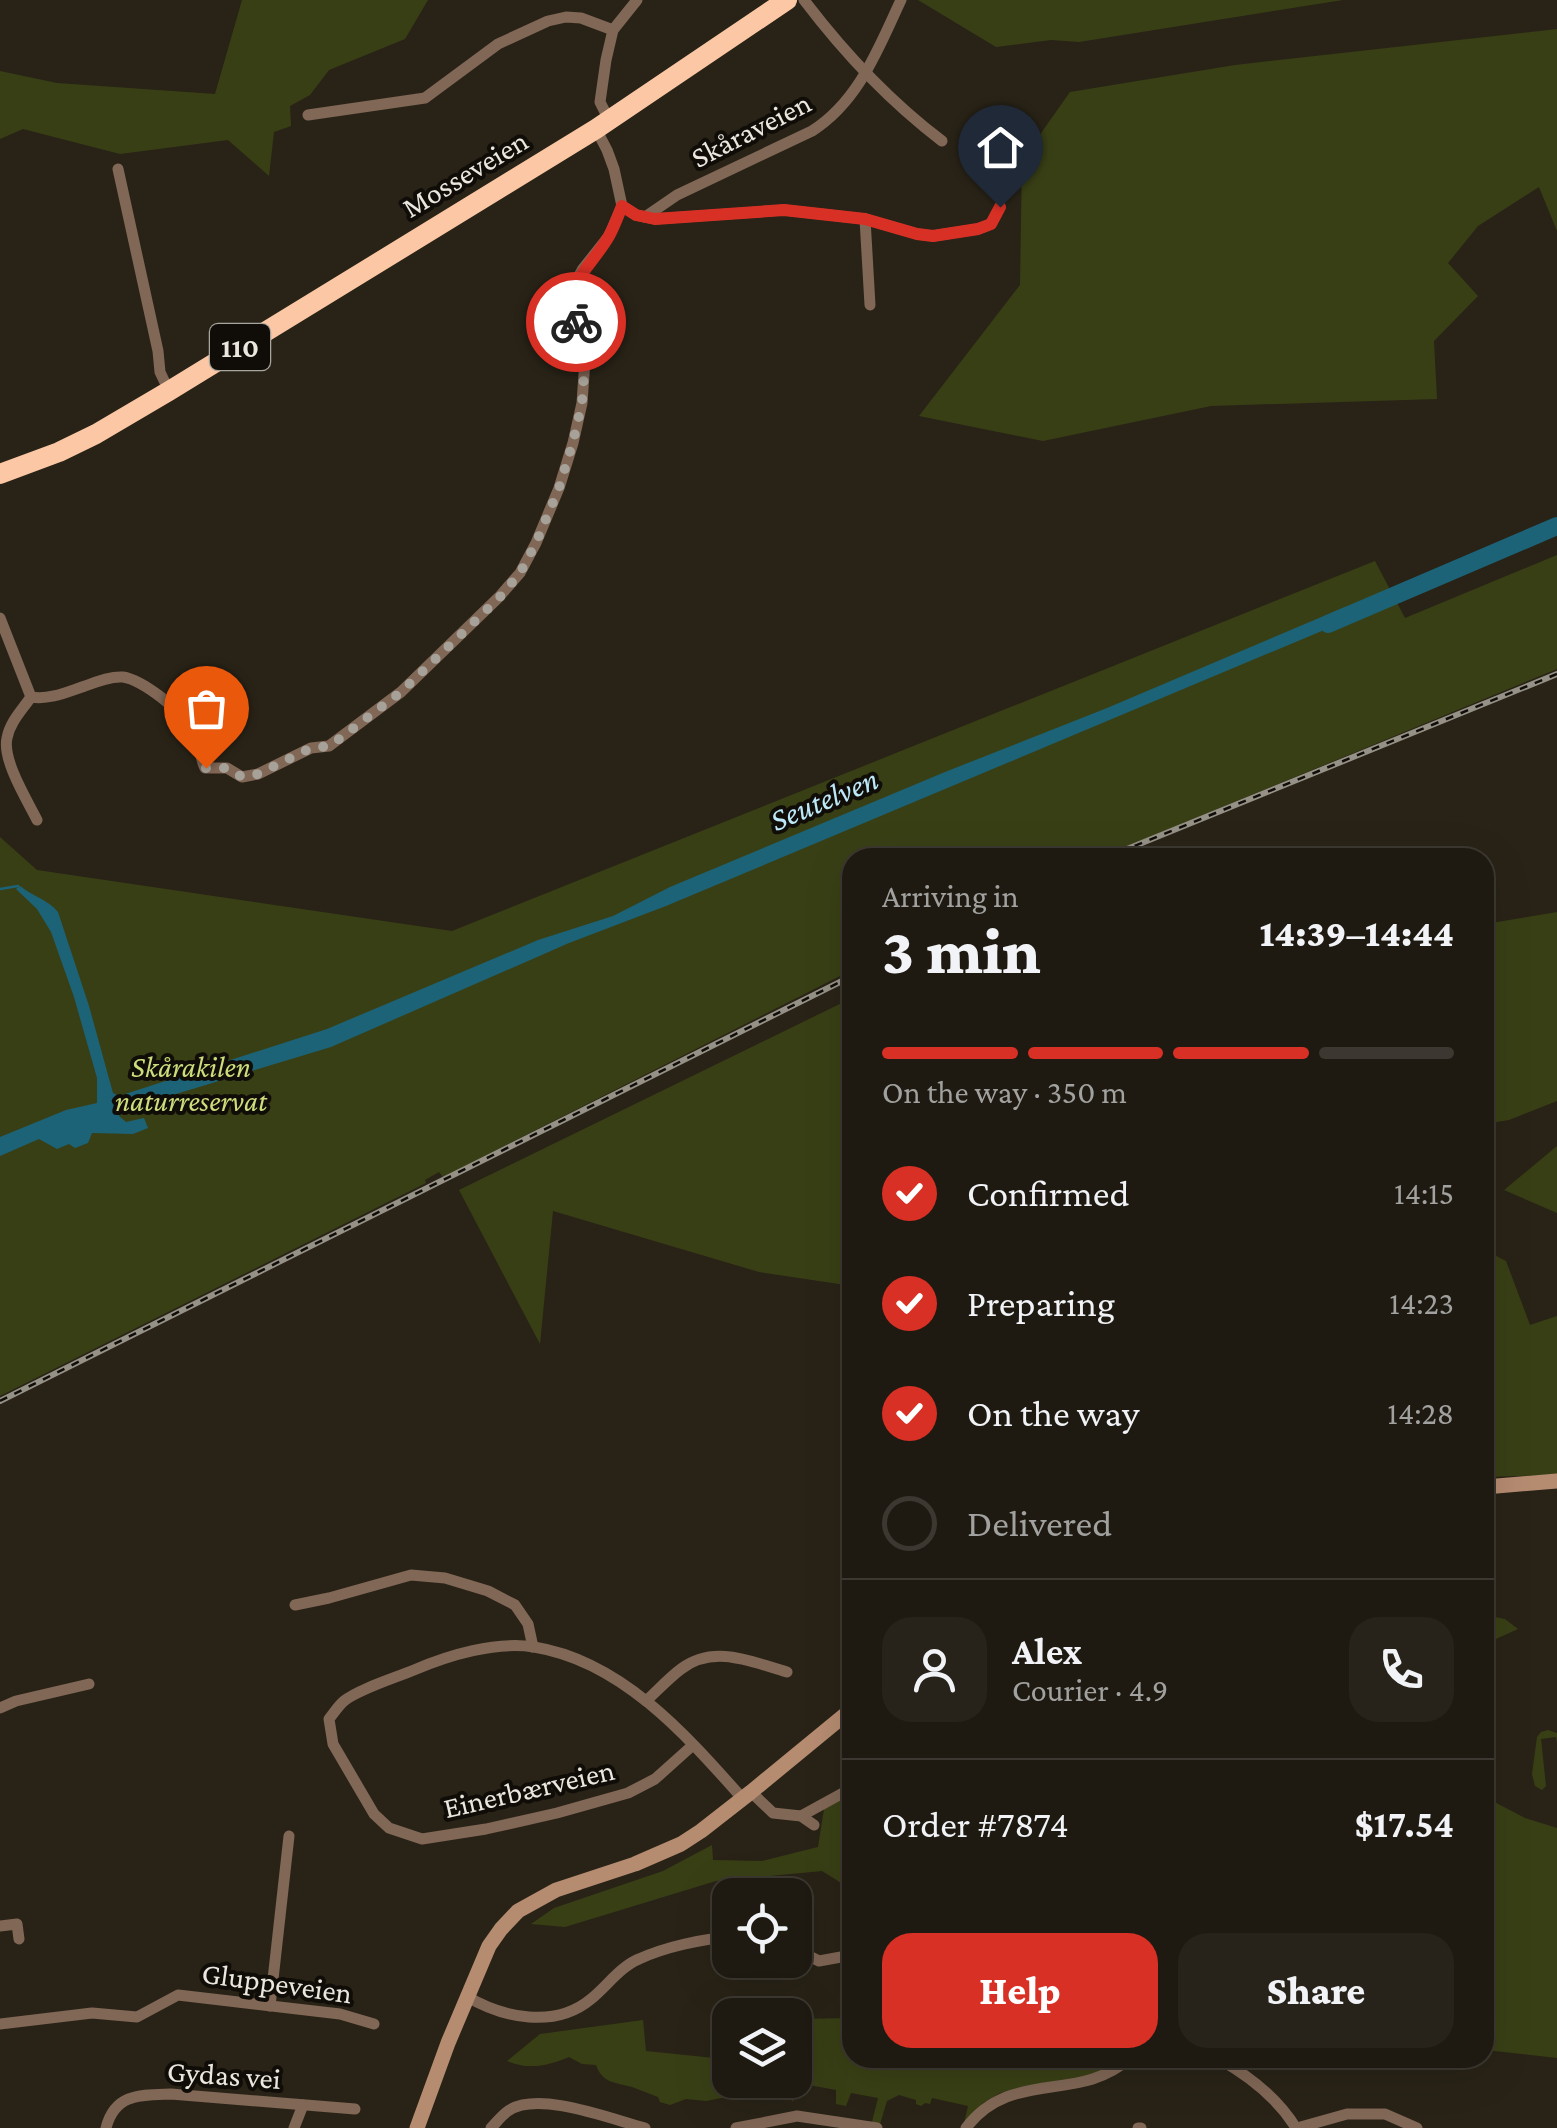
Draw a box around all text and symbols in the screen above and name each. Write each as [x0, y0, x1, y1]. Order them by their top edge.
street label: Skåraveien [685, 85, 816, 174]
pin [958, 105, 1043, 208]
icon: home [973, 120, 1028, 175]
street label: Mosseveien [396, 123, 533, 224]
courier [526, 272, 626, 372]
icon: bike [549, 295, 604, 350]
road number: 110 [210, 324, 270, 370]
pin [164, 666, 249, 769]
icon: bag [179, 681, 234, 736]
water label: Seutelven [764, 760, 884, 838]
text: Arriving in [882, 878, 1019, 914]
text: 14:39–14:44 [1259, 912, 1454, 954]
text: 3 min [882, 915, 1041, 987]
park label: Skårakilen naturreservat [115, 1050, 268, 1117]
text: On the way · 350 m [882, 1074, 1127, 1110]
icon: check [882, 1166, 937, 1221]
text: Confirmed [967, 1172, 1130, 1214]
text: 14:15 [1394, 1175, 1454, 1211]
icon: check [882, 1276, 937, 1331]
text: Preparing [967, 1282, 1115, 1324]
text: 14:23 [1389, 1285, 1454, 1321]
icon: check [882, 1386, 937, 1441]
text: On the way [967, 1392, 1139, 1434]
text: 14:28 [1387, 1395, 1454, 1431]
text: Delivered [967, 1502, 1112, 1544]
button: person [882, 1617, 987, 1722]
button: phone [1349, 1617, 1454, 1722]
text: Alex [1012, 1630, 1082, 1672]
text: Courier · 4.9 [1012, 1672, 1168, 1708]
street label: Einerbærveien [440, 1753, 618, 1824]
text: Order #7874 [882, 1803, 1069, 1845]
text: $17.54 [1355, 1803, 1454, 1845]
map controls [712, 1878, 812, 2098]
button: locate [712, 1878, 812, 1978]
button: Help [882, 1933, 1158, 2048]
button: Share [1178, 1933, 1454, 2048]
street label: Gluppeveien [200, 1956, 354, 2010]
button: layers [712, 1998, 812, 2098]
street label: Gydas vei [166, 2054, 282, 2096]

